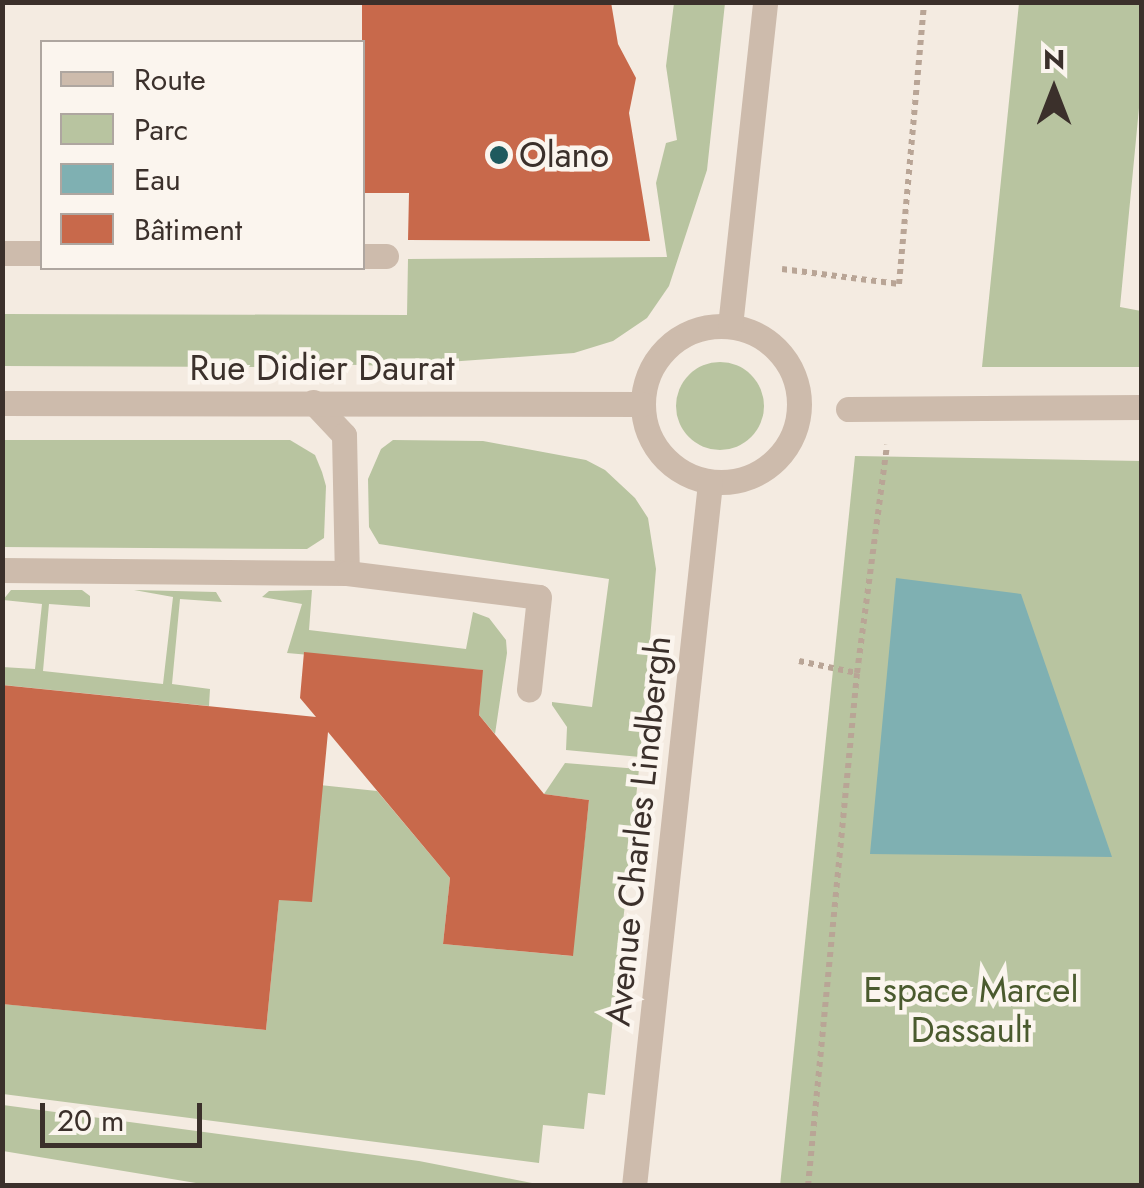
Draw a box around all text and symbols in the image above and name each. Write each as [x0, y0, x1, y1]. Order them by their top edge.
text: N [1043, 39, 1065, 80]
legend [40, 40, 365, 270]
north arrow [1004, 40, 1104, 140]
text: Route [134, 58, 206, 101]
text: Parc [134, 108, 188, 151]
place label: Olano [519, 134, 609, 176]
marker: Olano [488, 144, 510, 166]
text: Eau [134, 158, 181, 201]
text: Bâtiment [134, 208, 242, 251]
street label: Rue Didier Daurat [189, 347, 455, 389]
street label: Avenue Charles Lindbergh [597, 634, 679, 1028]
park label: Espace Marcel Dassault [864, 969, 1078, 1051]
scale bar [45, 1083, 208, 1145]
text: 20 m [57, 1099, 124, 1142]

